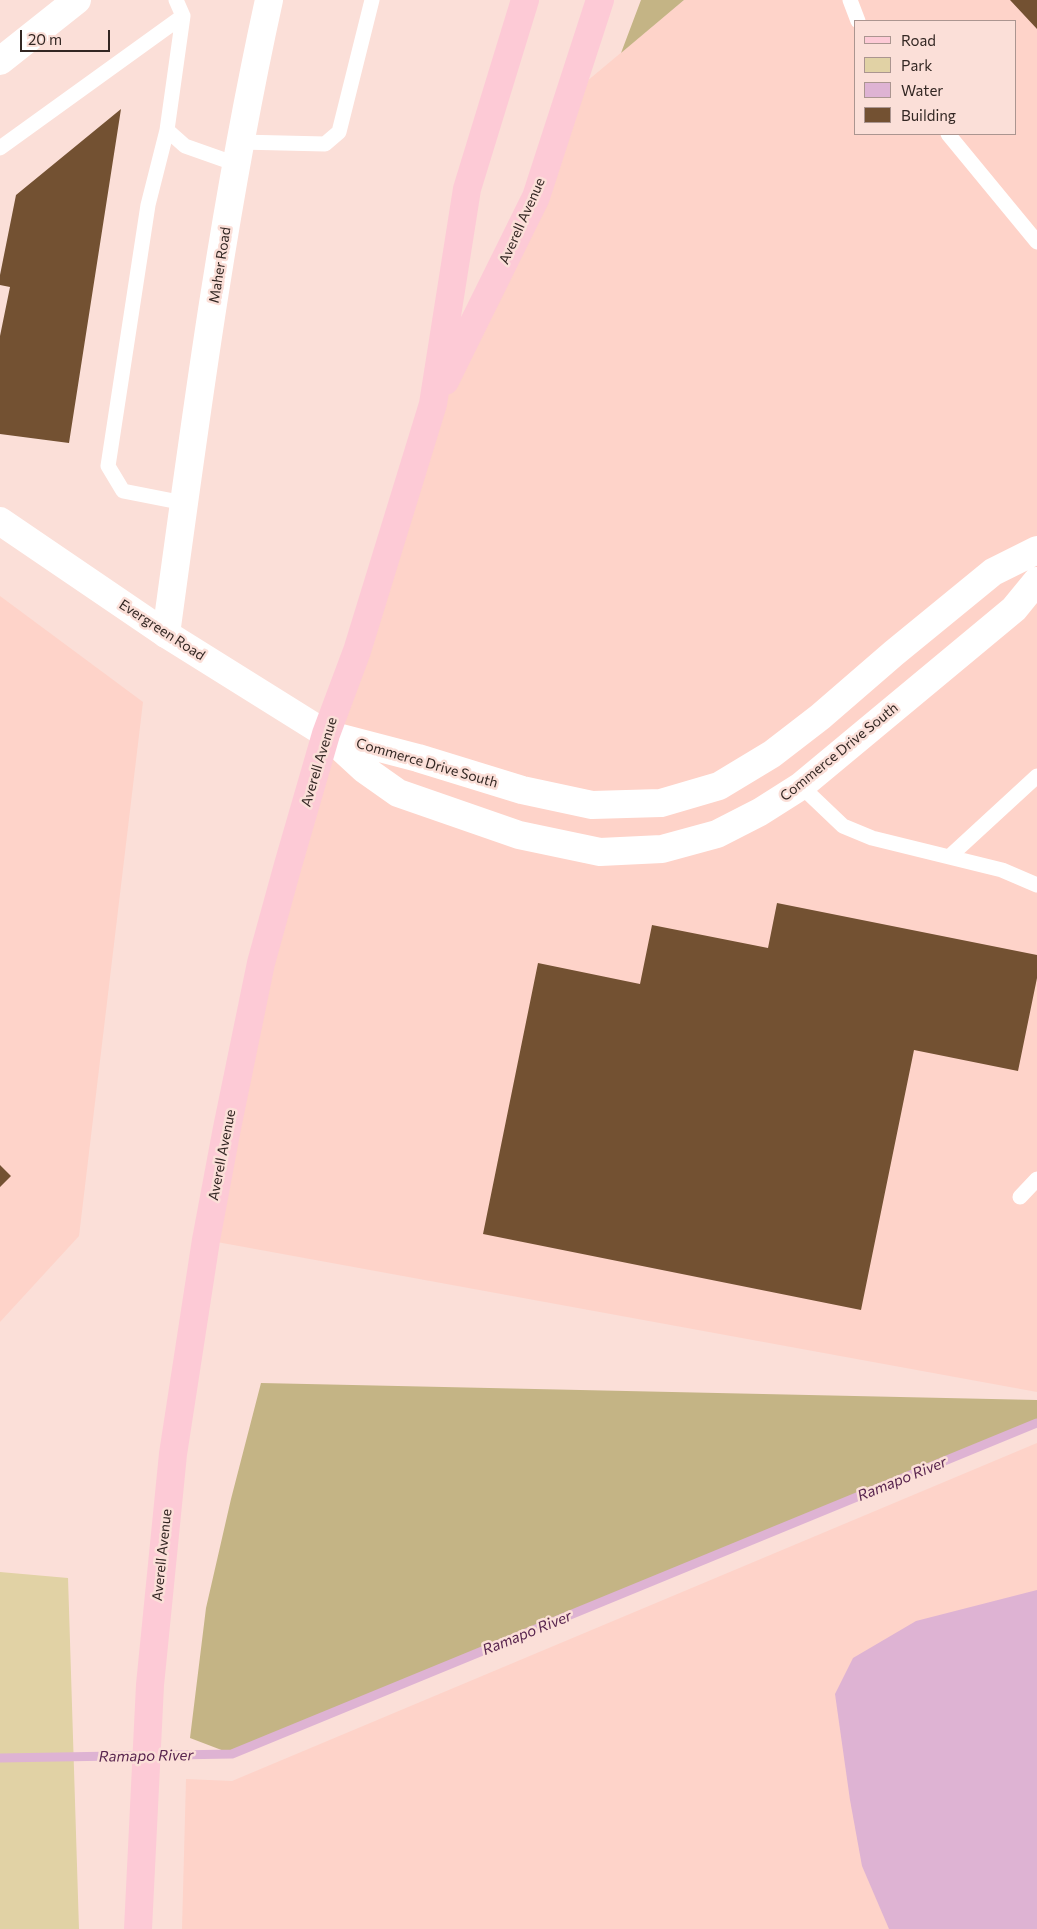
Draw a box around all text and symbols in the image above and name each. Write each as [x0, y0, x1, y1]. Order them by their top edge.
scale bar [22, 20, 112, 52]
legend [854, 20, 1017, 135]
text: 20 m [28, 30, 62, 48]
text: Road [901, 31, 936, 49]
text: Park [901, 56, 932, 74]
text: Water [901, 81, 943, 99]
text: Building [901, 106, 956, 124]
street label: Averell Avenue [495, 175, 549, 267]
street label: Maher Road [206, 226, 234, 304]
street label: Evergreen Road [116, 596, 208, 664]
street label: Commerce Drive South [777, 699, 901, 805]
street label: Averell Avenue [297, 715, 341, 809]
street label: Commerce Drive South [354, 735, 500, 791]
street label: Averell Avenue [205, 1108, 239, 1202]
water label: Ramapo River [855, 1453, 949, 1505]
street label: Averell Avenue [149, 1508, 175, 1602]
water label: Ramapo River [480, 1607, 574, 1659]
water label: Ramapo River [98, 1746, 194, 1766]

